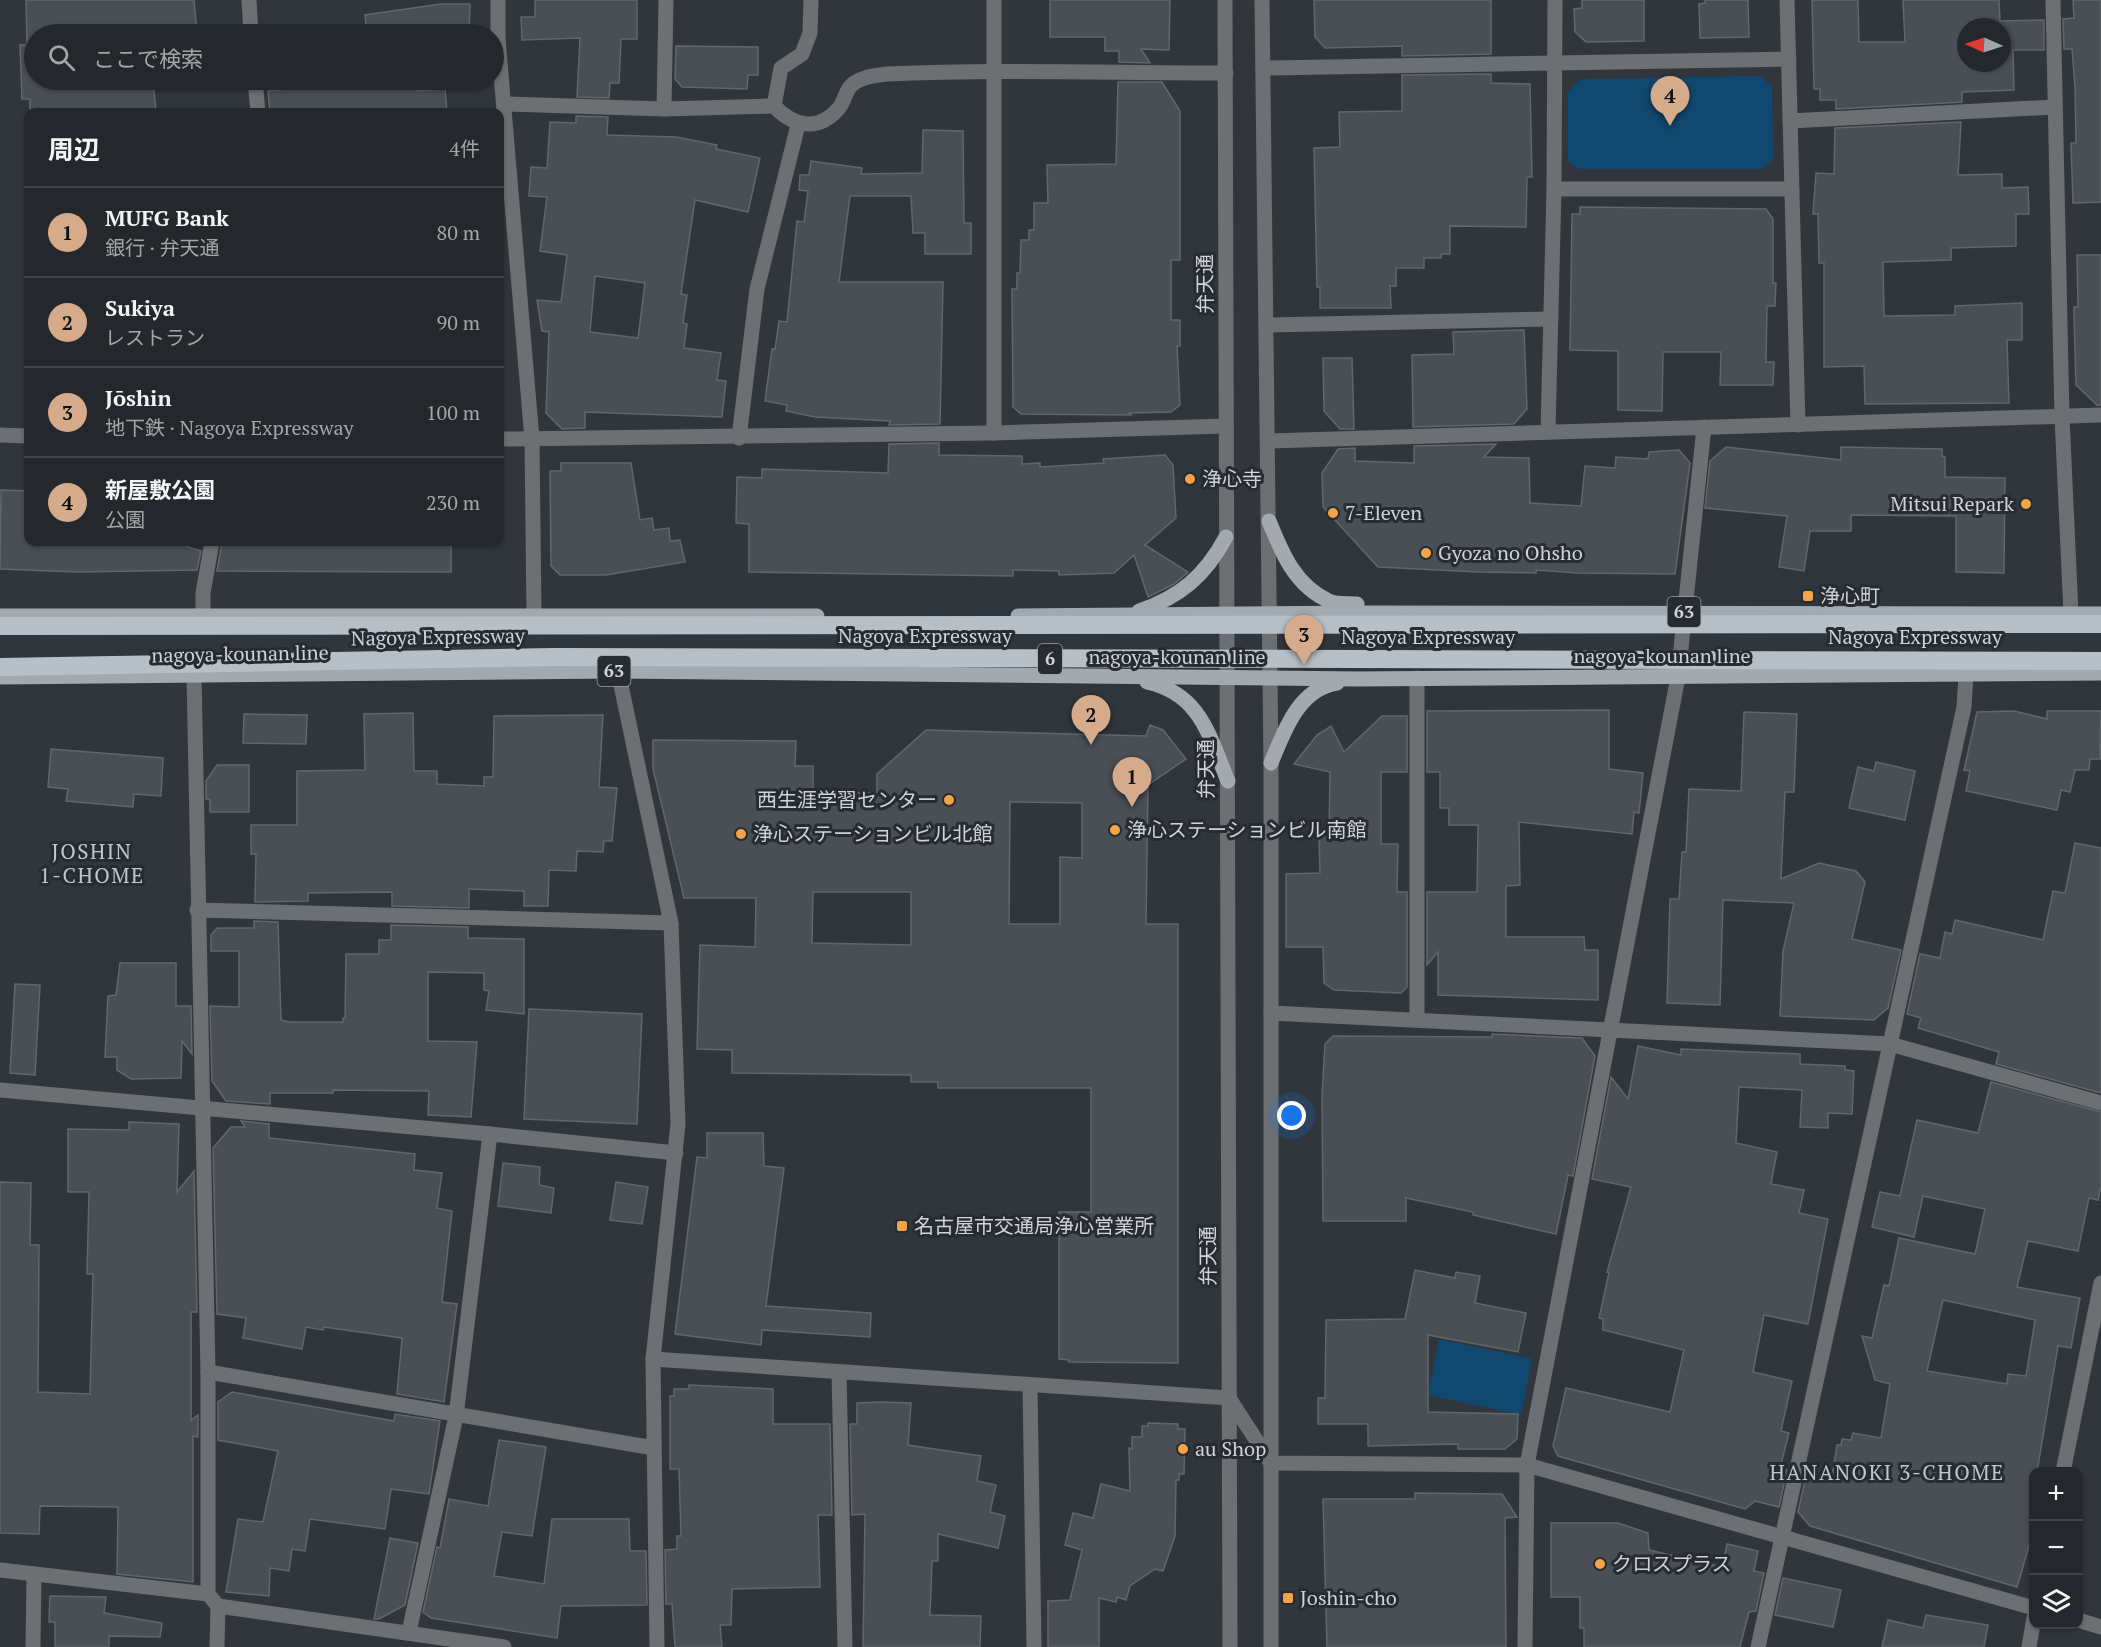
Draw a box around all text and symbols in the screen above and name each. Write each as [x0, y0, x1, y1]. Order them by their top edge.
north arrow [1957, 18, 2011, 72]
search box [24, 24, 504, 90]
icon: search [45, 41, 78, 74]
text: ここで検索 [93, 44, 203, 73]
pin: 4 [1650, 76, 1690, 126]
text: 周辺 [48, 132, 100, 166]
text: 4件 [449, 135, 480, 162]
text: MUFG Bank [105, 203, 229, 232]
text: 1 [62, 219, 73, 246]
text: 80 m [437, 219, 480, 246]
text: 銀行 · 弁天通 [105, 234, 220, 261]
street label: 弁天通 [1191, 254, 1218, 314]
text: Sukiya [105, 293, 175, 322]
text: 2 [62, 309, 73, 336]
text: 90 m [437, 309, 480, 336]
text: レストラン [105, 324, 205, 351]
text: Jōshin [105, 383, 172, 412]
text: 3 [62, 399, 73, 426]
text: 100 m [426, 399, 480, 426]
text: 地下鉄 · Nagoya Expressway [105, 414, 354, 441]
place label: 浄心寺 [1202, 465, 1262, 492]
marker: 浄心寺 [1183, 472, 1197, 486]
text: 新屋敷公園 [105, 475, 215, 504]
text: 4 [62, 489, 73, 516]
text: 230 m [426, 489, 480, 516]
place label: Mitsui Repark [1890, 490, 2015, 517]
marker: Mitsui Repark [2019, 497, 2033, 511]
place label: 7-Eleven [1345, 499, 1422, 526]
text: 公園 [105, 506, 145, 533]
marker: 7-Eleven [1326, 506, 1340, 520]
place label: Gyoza no Ohsho [1438, 539, 1583, 566]
marker: Gyoza no Ohsho [1419, 546, 1433, 560]
place label: 浄心町 [1820, 582, 1880, 609]
marker: 浄心町 [1801, 589, 1815, 603]
road number: 63 [1668, 597, 1700, 627]
pin: 3 [1284, 616, 1324, 665]
street label: Nagoya Expressway [351, 621, 526, 652]
street label: Nagoya Expressway [838, 622, 1013, 649]
street label: Nagoya Expressway [1341, 623, 1516, 650]
street label: Nagoya Expressway [1828, 623, 2003, 650]
street label: nagoya-kounan line [151, 638, 329, 669]
street label: nagoya-kounan line [1573, 642, 1751, 669]
street label: nagoya-kounan line [1088, 643, 1266, 670]
road number: 6 [1038, 644, 1062, 674]
road number: 63 [598, 656, 630, 686]
pin: 2 [1072, 696, 1110, 745]
street label: 弁天通 [1192, 739, 1219, 799]
pin: 1 [1112, 758, 1152, 807]
place label: 西生涯学習センター [757, 786, 937, 813]
marker: 西生涯学習センター [942, 793, 956, 807]
place label: 浄心ステーションビル南館 [1127, 816, 1367, 843]
place label: 浄心ステーションビル北館 [753, 820, 993, 847]
marker: 浄心ステーションビル南館 [1108, 823, 1122, 837]
marker: 浄心ステーションビル北館 [734, 827, 748, 841]
district label: JOSHIN 1-CHOME [39, 837, 145, 889]
your location [1277, 1101, 1306, 1130]
place label: 名古屋市交通局浄心営業所 [914, 1212, 1154, 1239]
marker: 名古屋市交通局浄心営業所 [895, 1219, 909, 1233]
street label: 弁天通 [1194, 1226, 1221, 1286]
place label: au Shop [1195, 1435, 1266, 1462]
marker: au Shop [1176, 1442, 1190, 1456]
district label: HANANOKI 3-CHOME [1769, 1458, 2005, 1486]
map controls [2029, 1467, 2083, 1629]
button: + [2029, 1467, 2083, 1521]
button: − [2029, 1521, 2083, 1575]
place label: クロスプラス [1612, 1550, 1732, 1577]
marker: クロスプラス [1593, 1557, 1607, 1571]
button: layers [2029, 1575, 2083, 1629]
place label: Joshin-cho [1300, 1584, 1397, 1611]
marker: Joshin-cho [1281, 1591, 1295, 1605]

